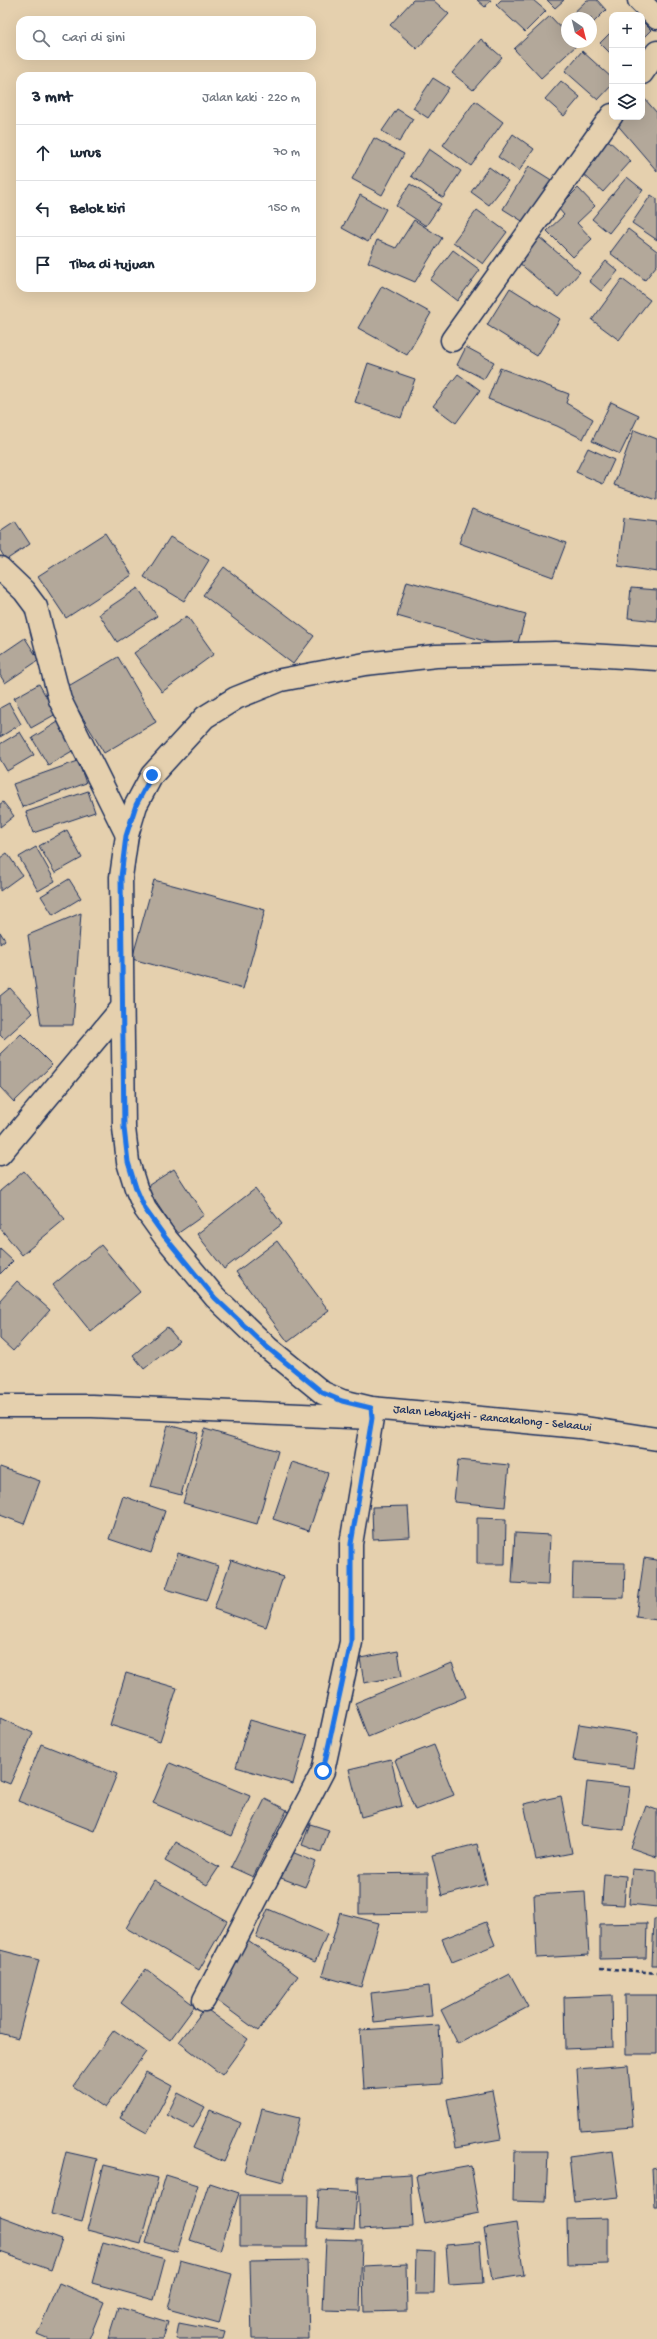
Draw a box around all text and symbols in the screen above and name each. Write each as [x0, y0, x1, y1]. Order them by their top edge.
north arrow [561, 12, 597, 48]
map controls [609, 12, 645, 120]
button: + [609, 12, 645, 48]
search box [16, 16, 316, 60]
icon: search [30, 27, 52, 49]
text: Cari di sini [62, 29, 125, 47]
button: − [609, 48, 645, 84]
button: layers [609, 84, 645, 120]
text: 3 mnt [32, 88, 72, 108]
text: Jalan kaki · 220 m [202, 91, 300, 106]
icon: ahead [32, 142, 54, 164]
text: Lurus [70, 144, 100, 162]
text: 70 m [274, 145, 300, 160]
icon: left [32, 198, 54, 220]
text: Belok kiri [70, 200, 125, 218]
text: 150 m [268, 201, 300, 216]
icon: arrive [32, 254, 54, 276]
text: Tiba di tujuan [70, 256, 154, 274]
route end [143, 766, 161, 784]
street label: Jalan Lebakjati - Rancakalong - Selaawi [393, 1403, 593, 1436]
route start [314, 1762, 332, 1780]

